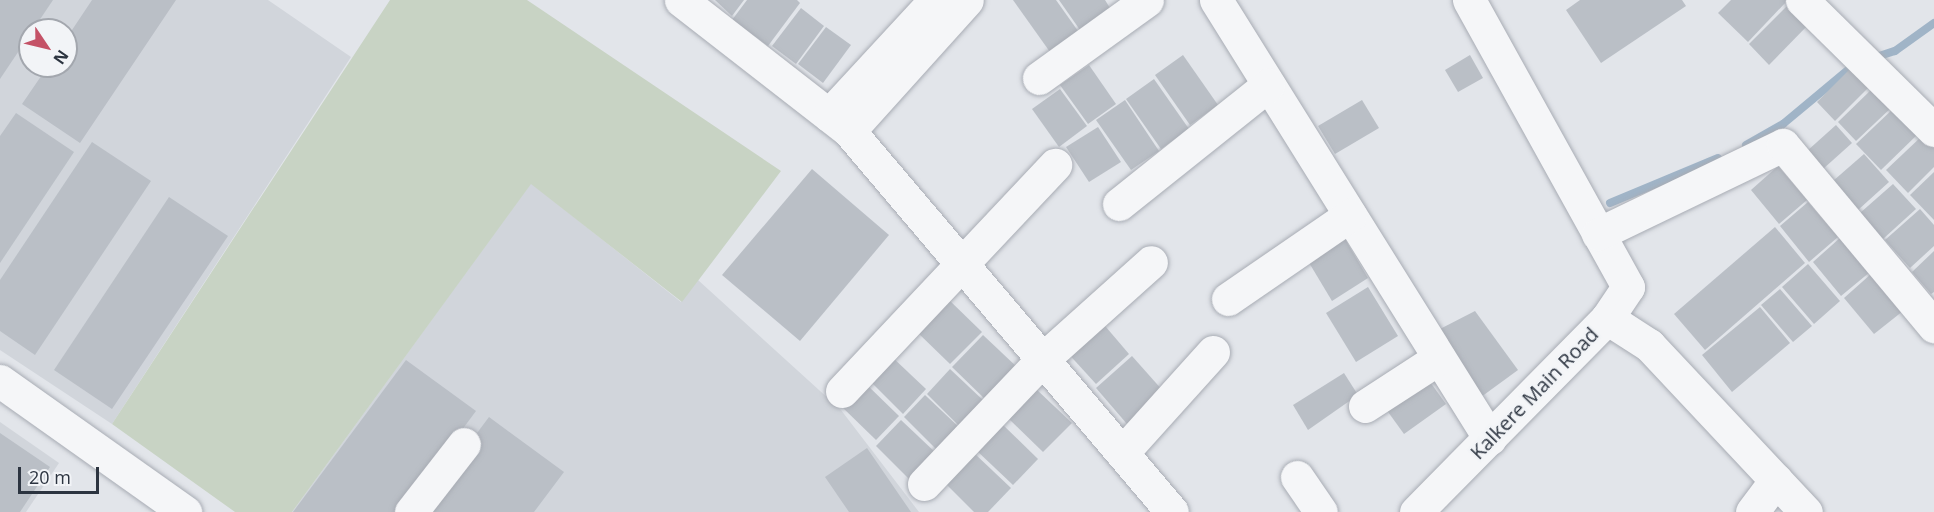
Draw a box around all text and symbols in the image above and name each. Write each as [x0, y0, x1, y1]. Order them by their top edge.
north arrow [18, 18, 78, 78]
text: N [48, 46, 74, 69]
street label: Kalkere Main Road [1465, 322, 1603, 464]
scale bar [21, 455, 102, 493]
text: 20 m [29, 465, 71, 489]

